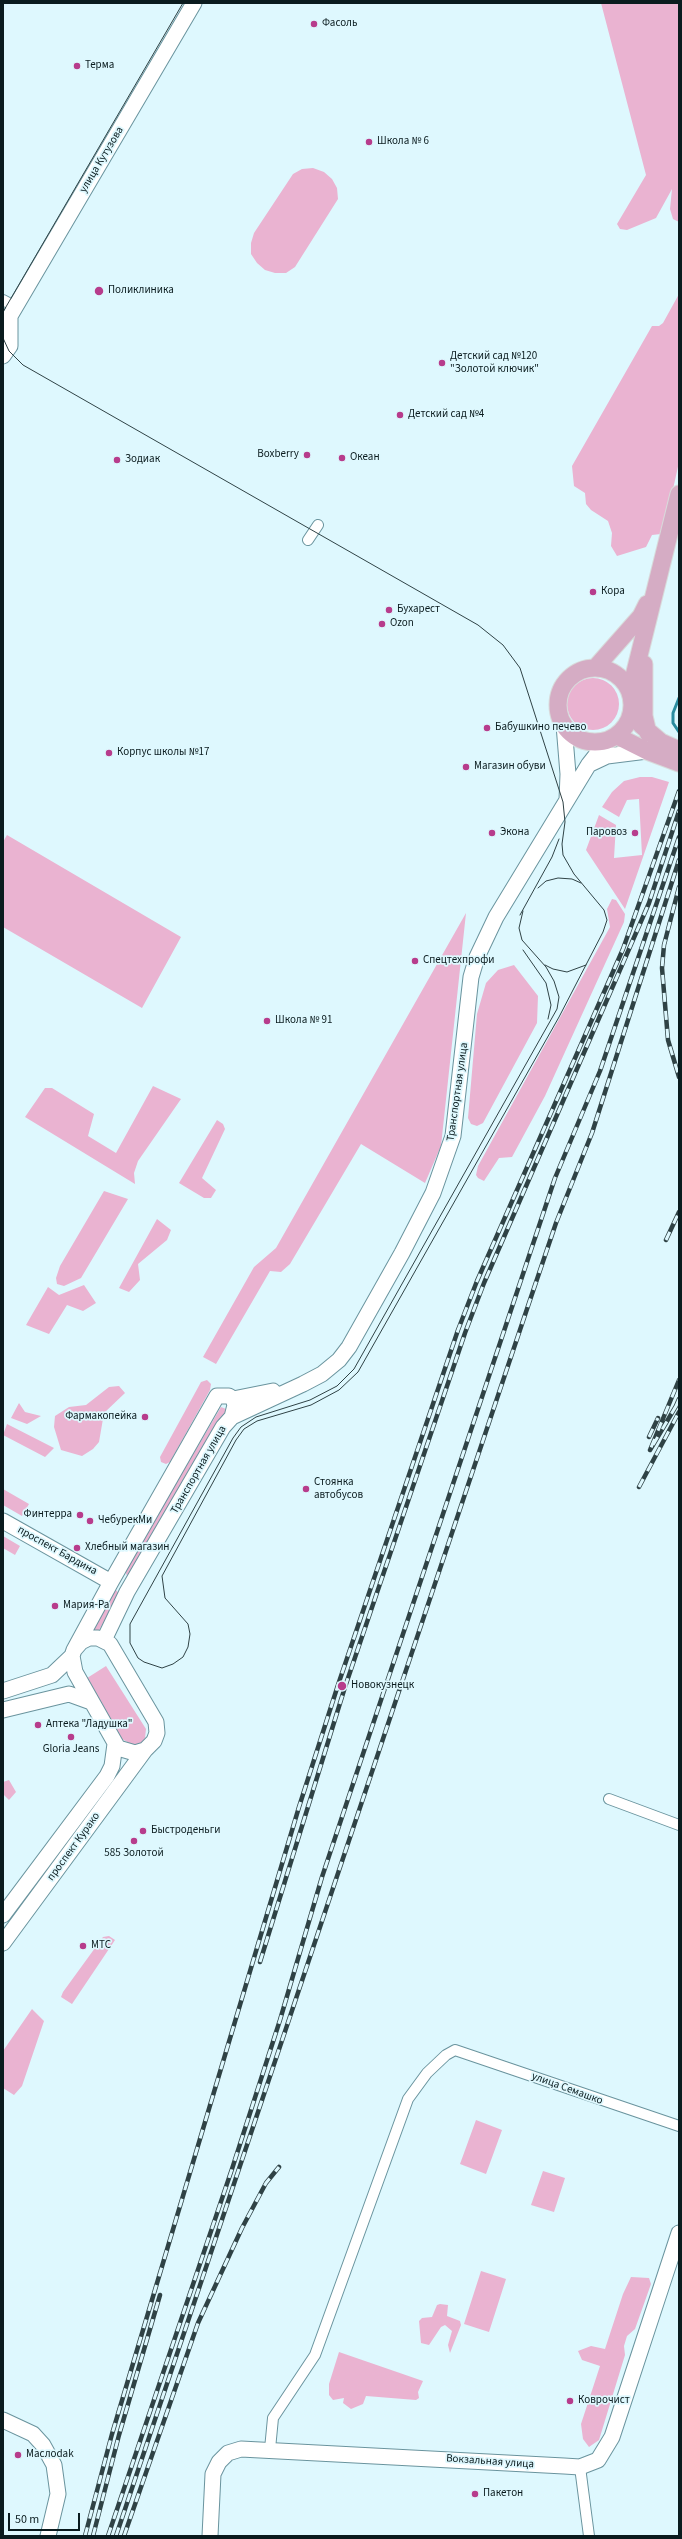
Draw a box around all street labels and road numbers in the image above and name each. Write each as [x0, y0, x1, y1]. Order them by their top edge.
street label: улица Кутузова [77, 125, 127, 195]
street label: Транспортная улица [445, 1042, 471, 1142]
street label: Транспортная улица [168, 1424, 230, 1516]
street label: проспект Бардина [15, 1524, 99, 1578]
street label: проспект Курако [45, 1810, 103, 1884]
street label: улица Семашко [530, 2070, 604, 2108]
street label: Вокзальная улица [446, 2452, 534, 2472]

